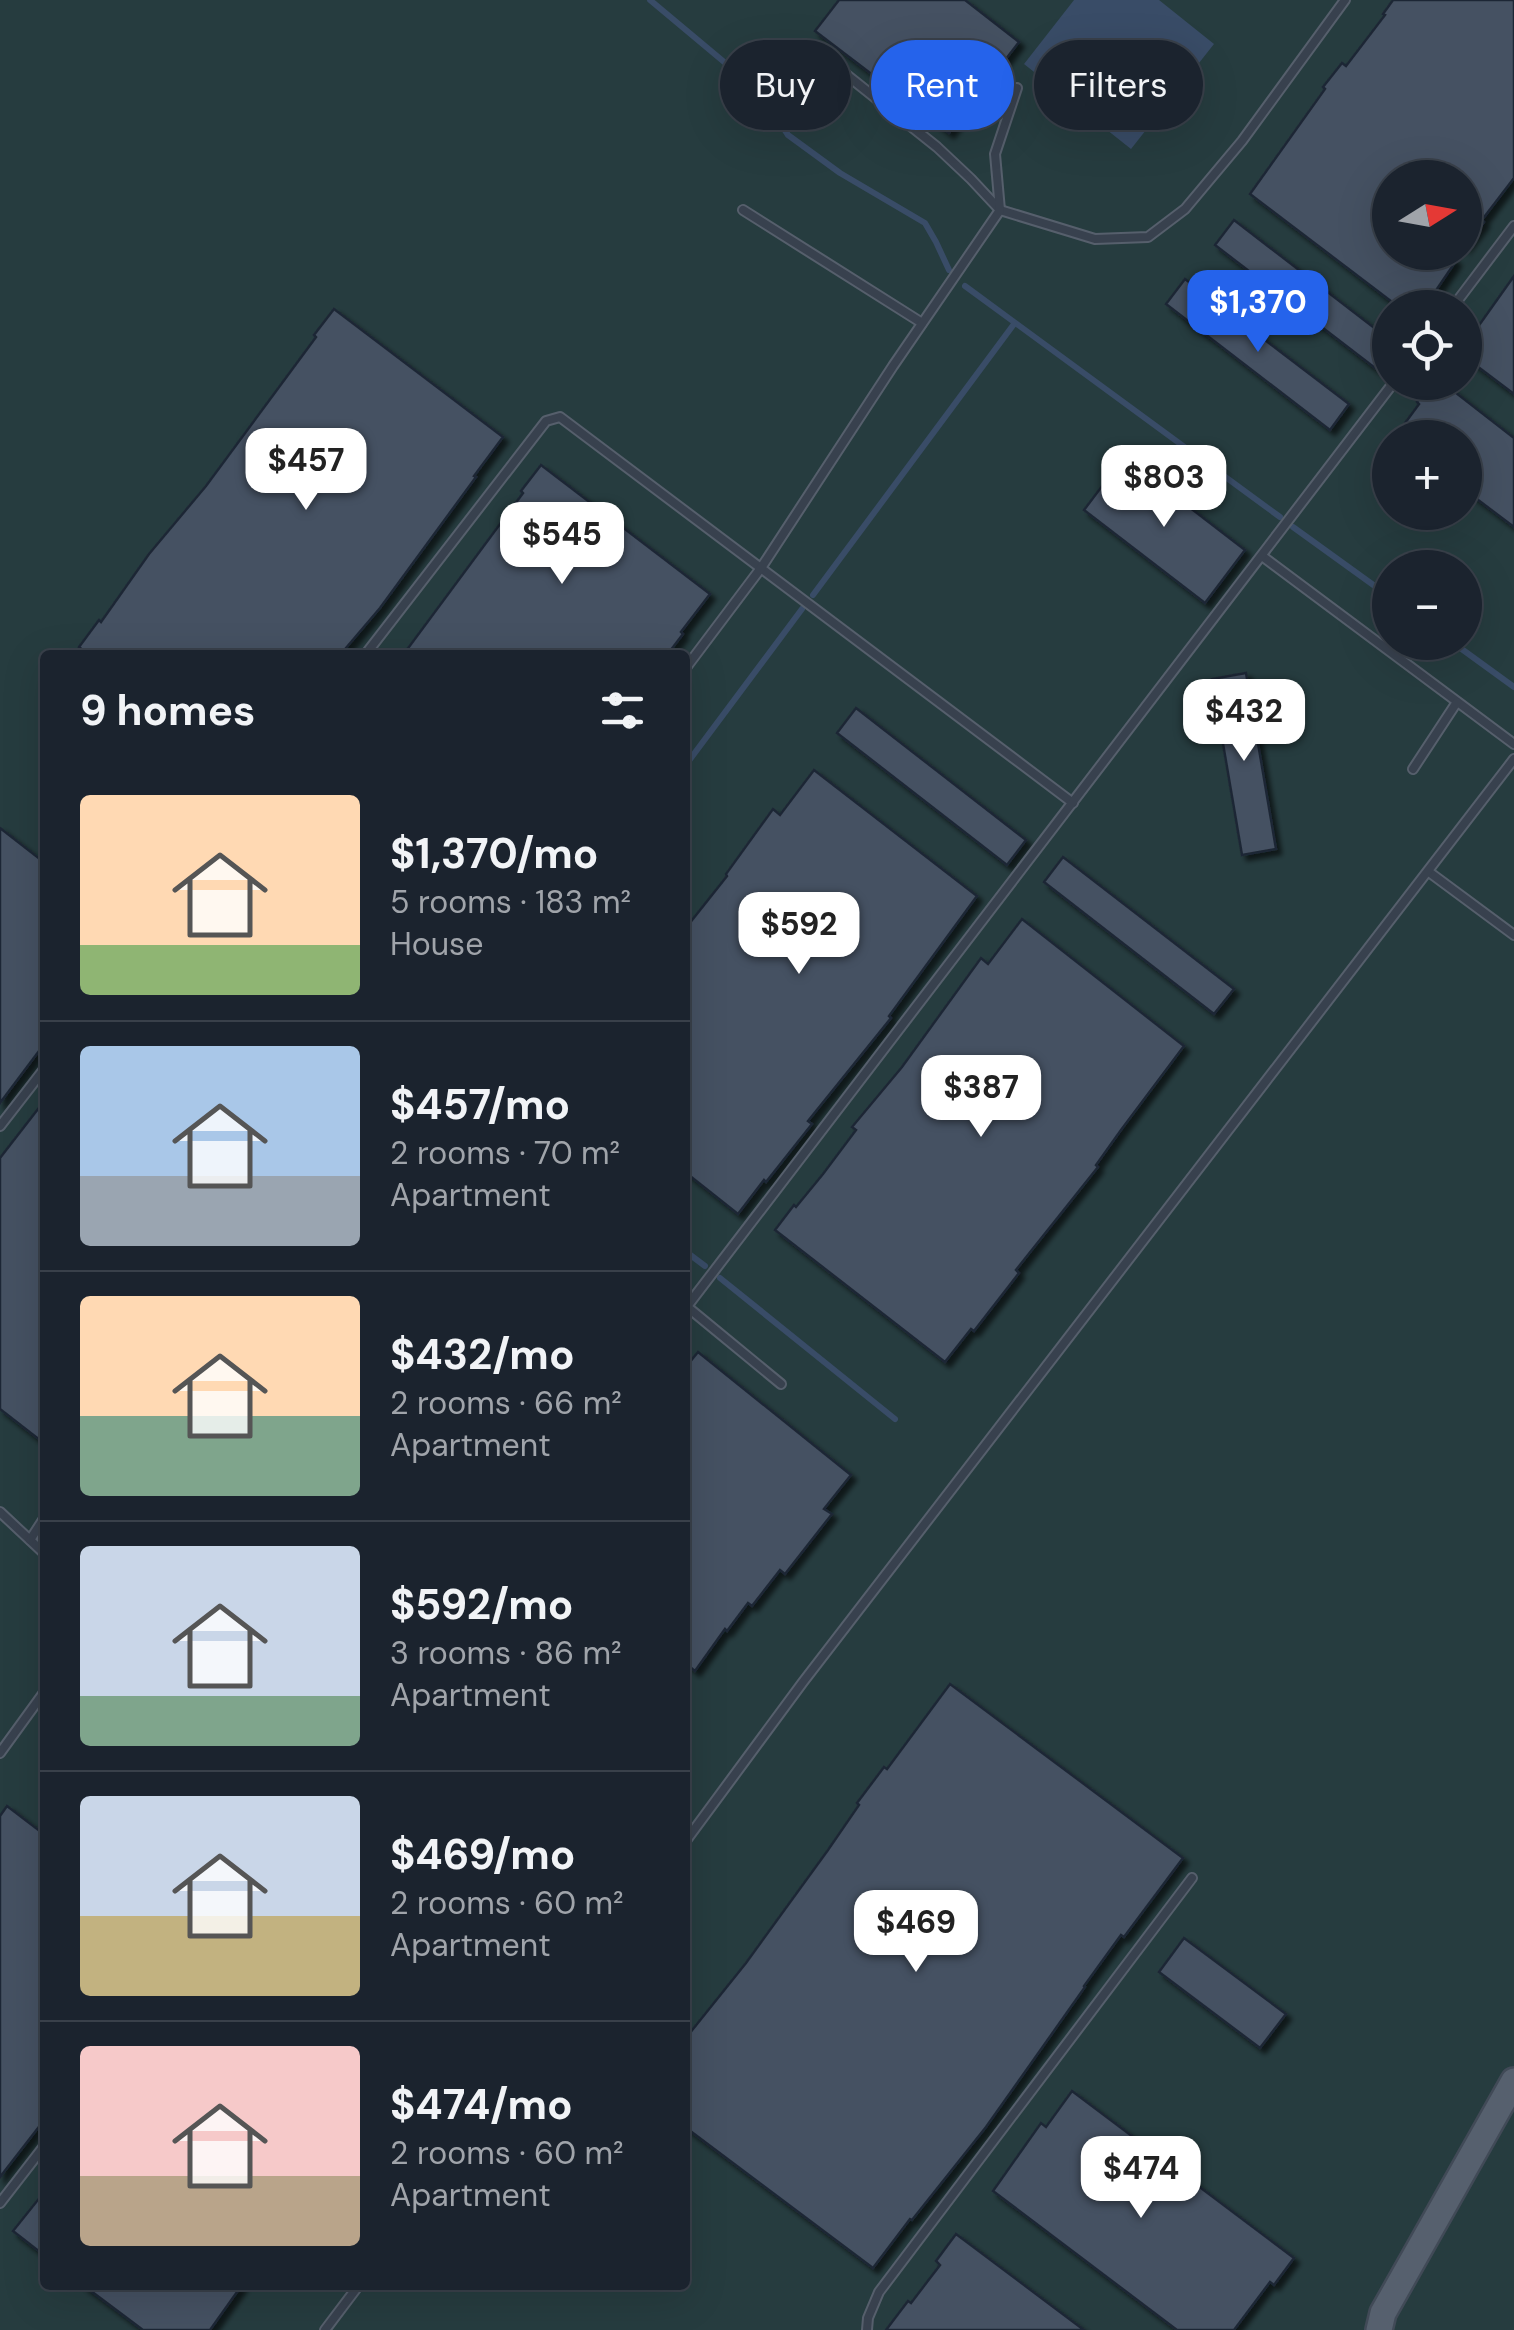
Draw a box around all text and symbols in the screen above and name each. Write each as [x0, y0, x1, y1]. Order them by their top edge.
chip: Buy [720, 40, 851, 130]
chip: Rent [871, 40, 1014, 130]
chip: Filters [1034, 40, 1203, 130]
north arrow [1372, 160, 1482, 270]
map controls [1372, 160, 1482, 660]
pin: $1,370 [1177, 270, 1339, 355]
text: $1,370 [1209, 281, 1307, 323]
button: locate [1372, 290, 1482, 400]
button: + [1372, 420, 1482, 530]
pin: $457 [247, 428, 365, 513]
text: $457 [268, 439, 345, 481]
pin: $803 [1105, 445, 1223, 530]
text: $803 [1123, 456, 1205, 498]
pin: $545 [503, 502, 621, 587]
text: $545 [522, 513, 602, 555]
button: − [1372, 550, 1482, 660]
pin: $432 [1185, 679, 1303, 764]
text: 9 homes [80, 683, 255, 738]
icon: filters [595, 683, 650, 738]
text: $432 [1205, 690, 1283, 732]
text: $1,370/mo [390, 826, 599, 881]
icon: home [160, 835, 280, 955]
text: 5 rooms · 183 m² [390, 881, 631, 923]
pin: $592 [740, 892, 858, 977]
text: $592 [760, 903, 838, 945]
text: House [390, 923, 483, 965]
pin: $387 [922, 1055, 1040, 1140]
text: $387 [943, 1066, 1019, 1108]
text: $457/mo [390, 1077, 570, 1132]
icon: home [160, 1086, 280, 1206]
text: 2 rooms · 70 m² [390, 1132, 620, 1174]
text: Apartment [390, 1174, 551, 1216]
text: $432/mo [390, 1327, 575, 1382]
icon: home [160, 1336, 280, 1456]
text: 2 rooms · 66 m² [390, 1382, 622, 1424]
text: Apartment [390, 1424, 551, 1466]
text: $592/mo [390, 1577, 573, 1632]
icon: home [160, 1586, 280, 1706]
text: 3 rooms · 86 m² [390, 1632, 622, 1674]
text: Apartment [390, 1674, 551, 1716]
text: $469/mo [390, 1827, 575, 1882]
icon: home [160, 1836, 280, 1956]
text: 2 rooms · 60 m² [390, 1882, 624, 1924]
pin: $469 [857, 1890, 975, 1975]
text: $469 [876, 1901, 956, 1943]
text: Apartment [390, 1924, 551, 1966]
text: $474/mo [390, 2077, 573, 2132]
icon: home [160, 2086, 280, 2206]
text: 2 rooms · 60 m² [390, 2132, 624, 2174]
pin: $474 [1082, 2136, 1200, 2221]
text: $474 [1103, 2147, 1179, 2189]
text: Apartment [390, 2174, 551, 2216]

